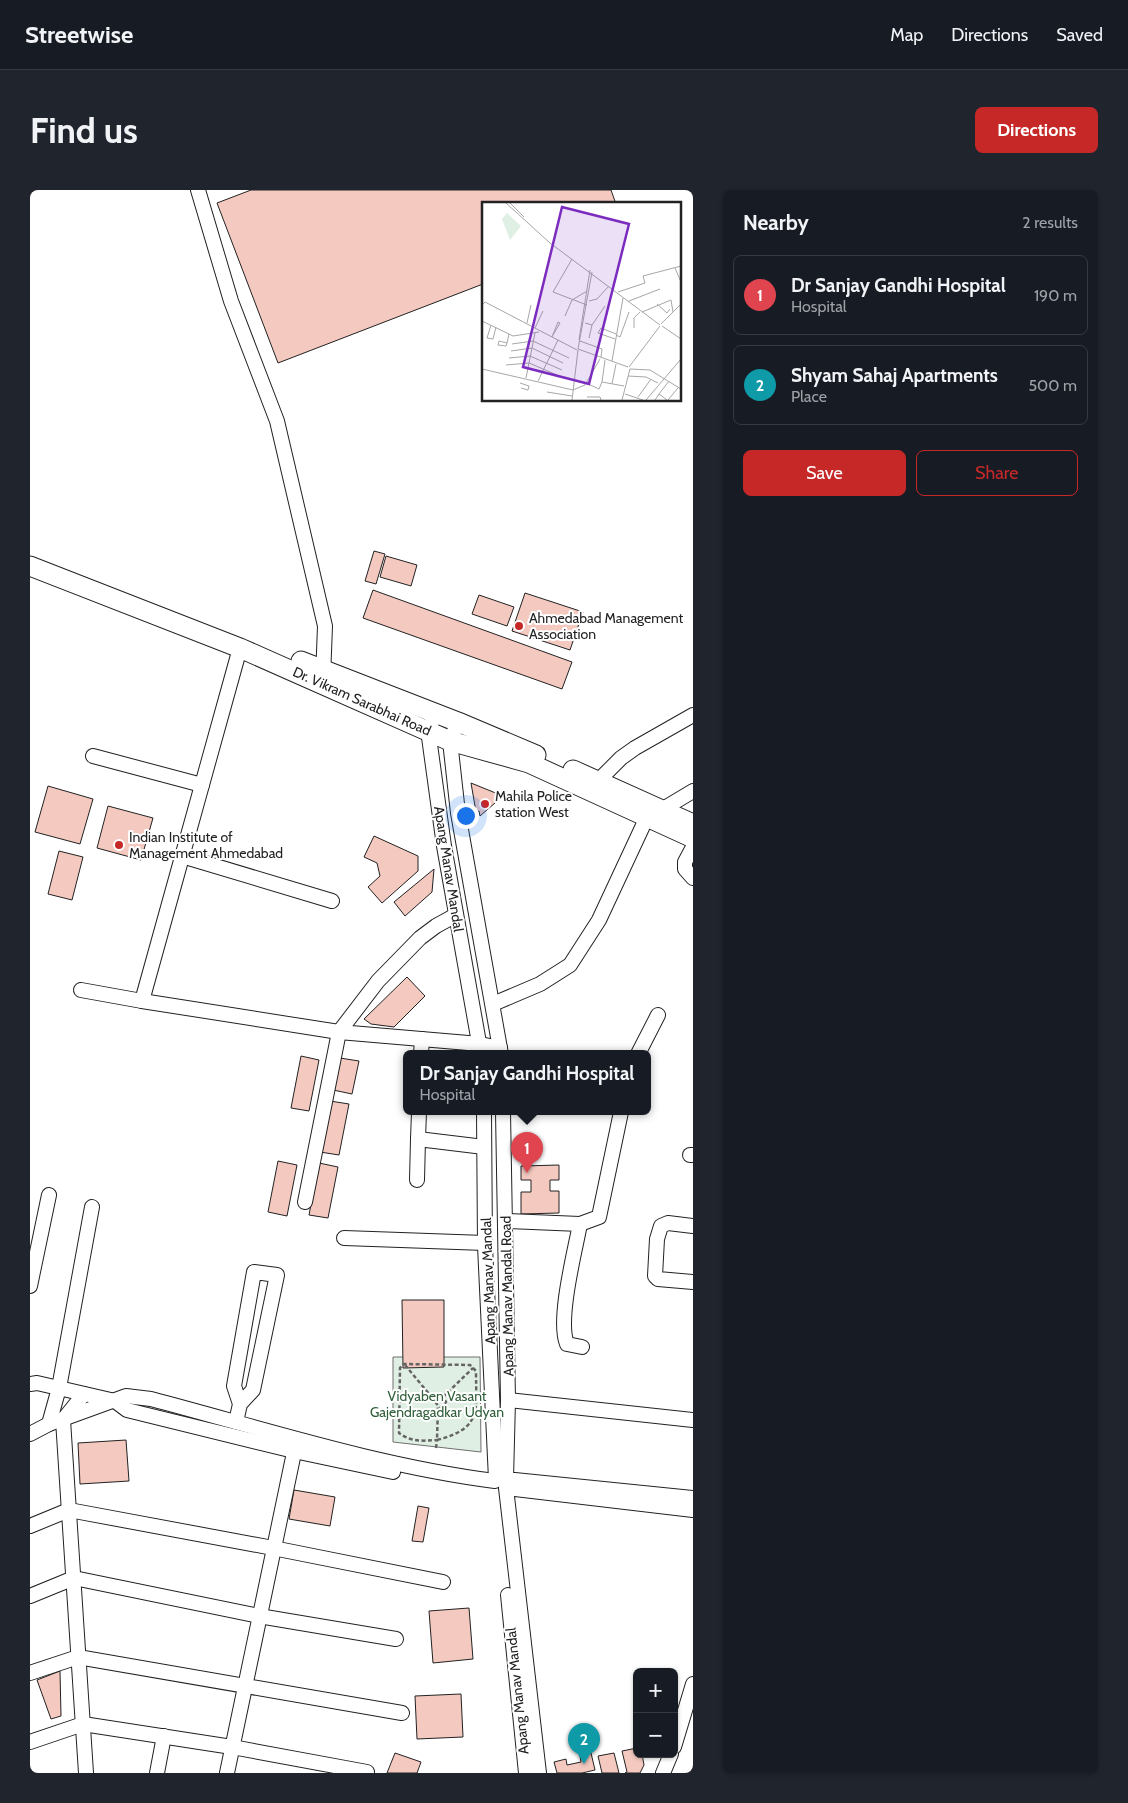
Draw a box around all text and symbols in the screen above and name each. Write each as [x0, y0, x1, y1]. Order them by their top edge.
text: Streetwise [25, 20, 133, 49]
text: Map [890, 24, 923, 46]
text: Directions [951, 24, 1028, 46]
text: Saved [1056, 24, 1103, 46]
button: Directions [975, 107, 1098, 153]
text: Find us [30, 109, 138, 152]
inset map [482, 202, 680, 401]
text: Nearby [743, 210, 809, 235]
text: 2 results [1022, 213, 1078, 232]
text: Dr Sanjay Gandhi Hospital [791, 274, 1006, 297]
text: 1 [757, 286, 763, 305]
text: 190 m [1034, 286, 1077, 305]
text: Hospital [791, 297, 847, 316]
text: Shyam Sahaj Apartments [791, 364, 998, 387]
text: 2 [756, 376, 764, 395]
text: 500 m [1028, 376, 1077, 395]
text: Place [791, 387, 827, 406]
button: Save [743, 450, 906, 496]
button: Share [916, 450, 1078, 496]
place label: Ahmedabad Management Association [529, 609, 683, 643]
marker: Ahmedabad Management Association [513, 620, 525, 632]
street label: Dr. Vikram Sarabhai Road [290, 662, 434, 740]
place label: Mahila Police station West [495, 787, 572, 821]
marker: Mahila Police station West [479, 798, 491, 810]
your location [453, 803, 479, 829]
street label: Apang Manav Mandal [430, 805, 468, 934]
place label: Indian Institute of Management Ahmedabad [129, 828, 283, 862]
marker: Indian Institute of Management Ahmedabad [113, 839, 125, 851]
popup [403, 1050, 651, 1115]
text: Dr Sanjay Gandhi Hospital [420, 1062, 634, 1085]
text: Hospital [420, 1085, 475, 1104]
pin: 1 [511, 1132, 543, 1173]
street label: Apang Manav Mandal Road [497, 1216, 517, 1376]
street label: Apang Manav Mandal [477, 1217, 499, 1345]
park label: Vidyaben Vasant Gajendragadkar Udyan [370, 1387, 504, 1421]
street label: Apang Manav Mandal [501, 1626, 533, 1755]
map controls [633, 1668, 678, 1758]
button: + [633, 1668, 678, 1713]
button: − [633, 1713, 678, 1758]
pin: 2 [568, 1723, 600, 1764]

